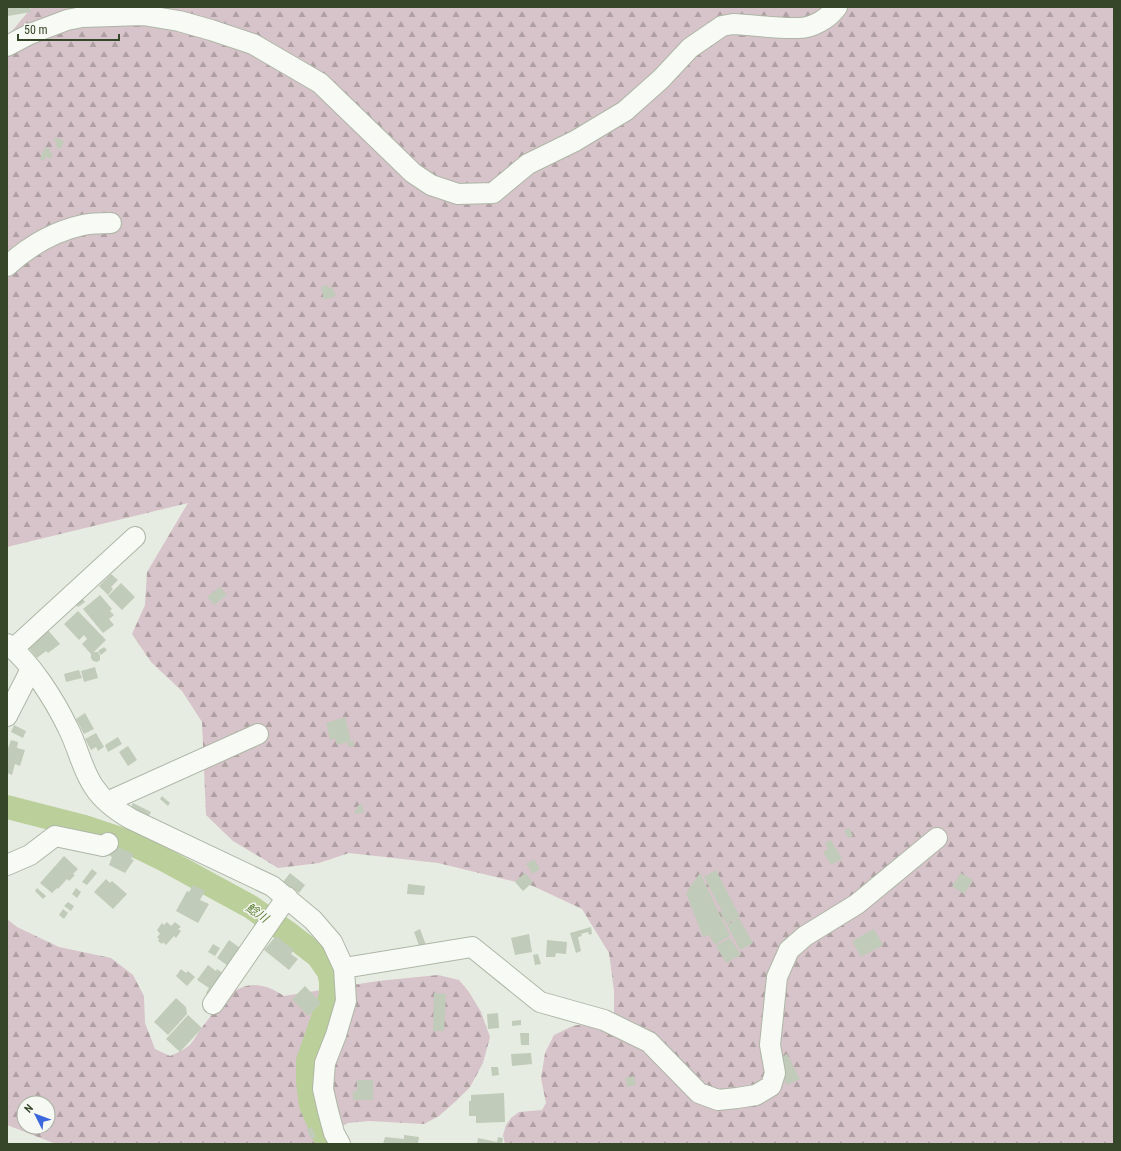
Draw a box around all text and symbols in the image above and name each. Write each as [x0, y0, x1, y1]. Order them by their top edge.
scale bar [18, 16, 119, 42]
text: 50 m [24, 23, 48, 37]
water label: 鯰川 [243, 900, 273, 927]
north arrow [16, 1095, 56, 1135]
text: N [22, 1102, 36, 1116]

